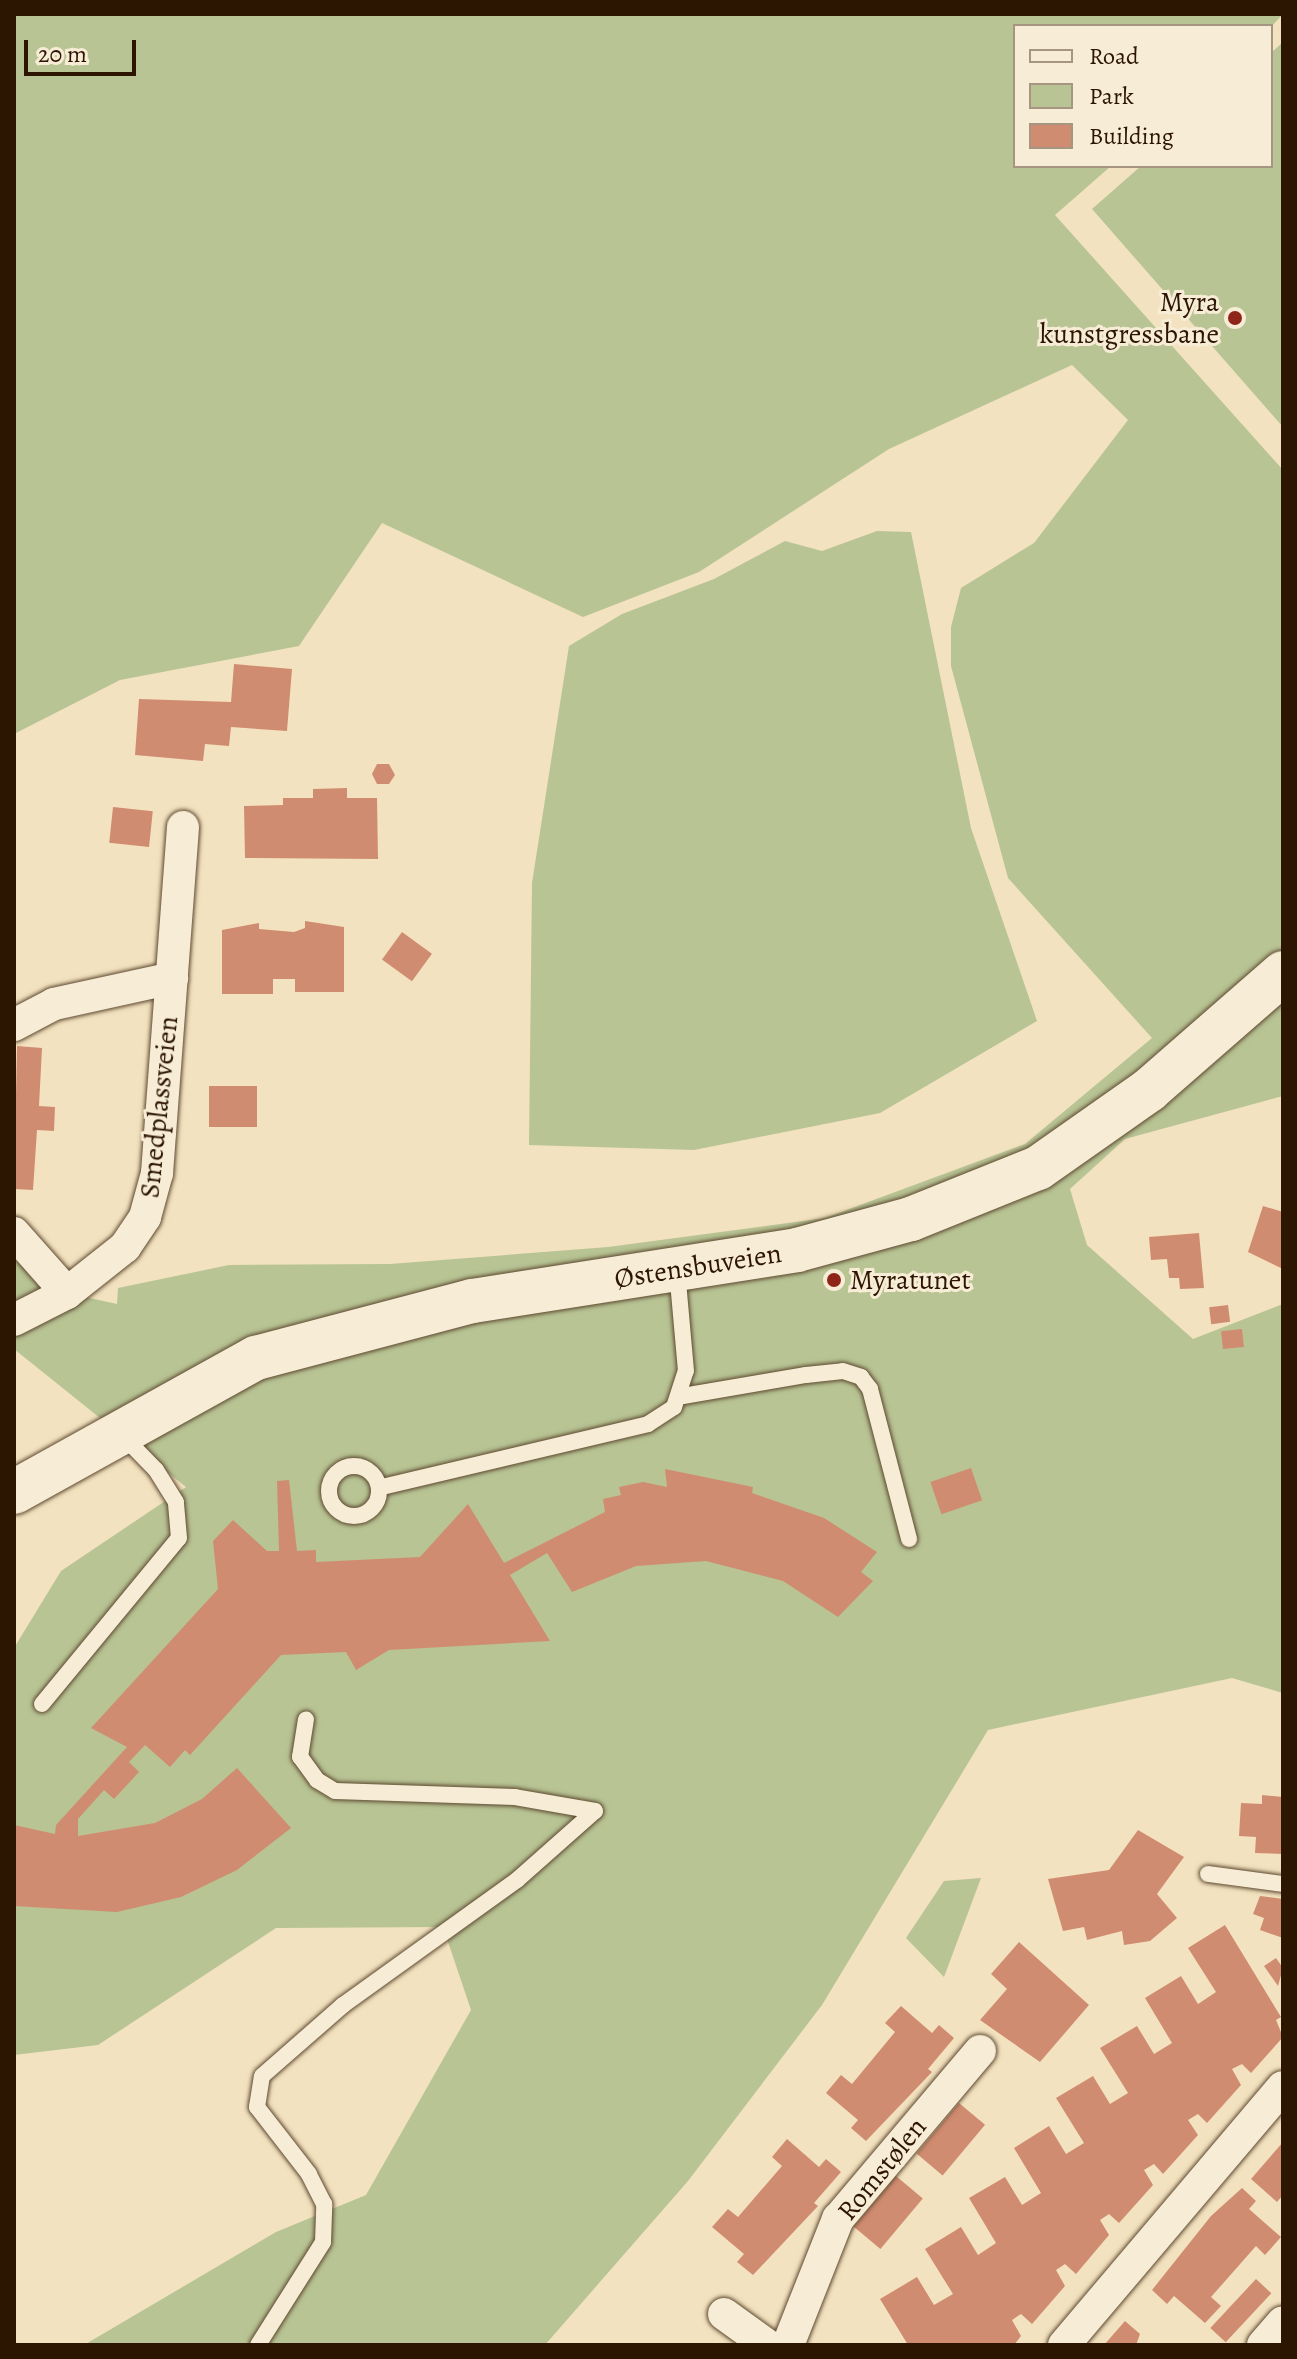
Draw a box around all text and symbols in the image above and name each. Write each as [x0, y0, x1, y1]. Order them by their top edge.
scale bar [28, 24, 140, 74]
legend [1013, 24, 1273, 168]
text: 20 m [38, 38, 87, 70]
text: Road [1089, 40, 1139, 72]
text: Park [1089, 80, 1134, 112]
text: Building [1089, 120, 1174, 152]
place label: Myra kunstgressbane [1039, 285, 1219, 351]
marker: Myra kunstgressbane [1226, 309, 1244, 327]
street label: Smedplassveien [133, 1014, 185, 1200]
street label: Østensbuveien [612, 1236, 784, 1296]
place label: Myratunet [850, 1263, 971, 1297]
marker: Myratunet [825, 1271, 843, 1289]
street label: Romstølen [830, 2111, 934, 2227]

